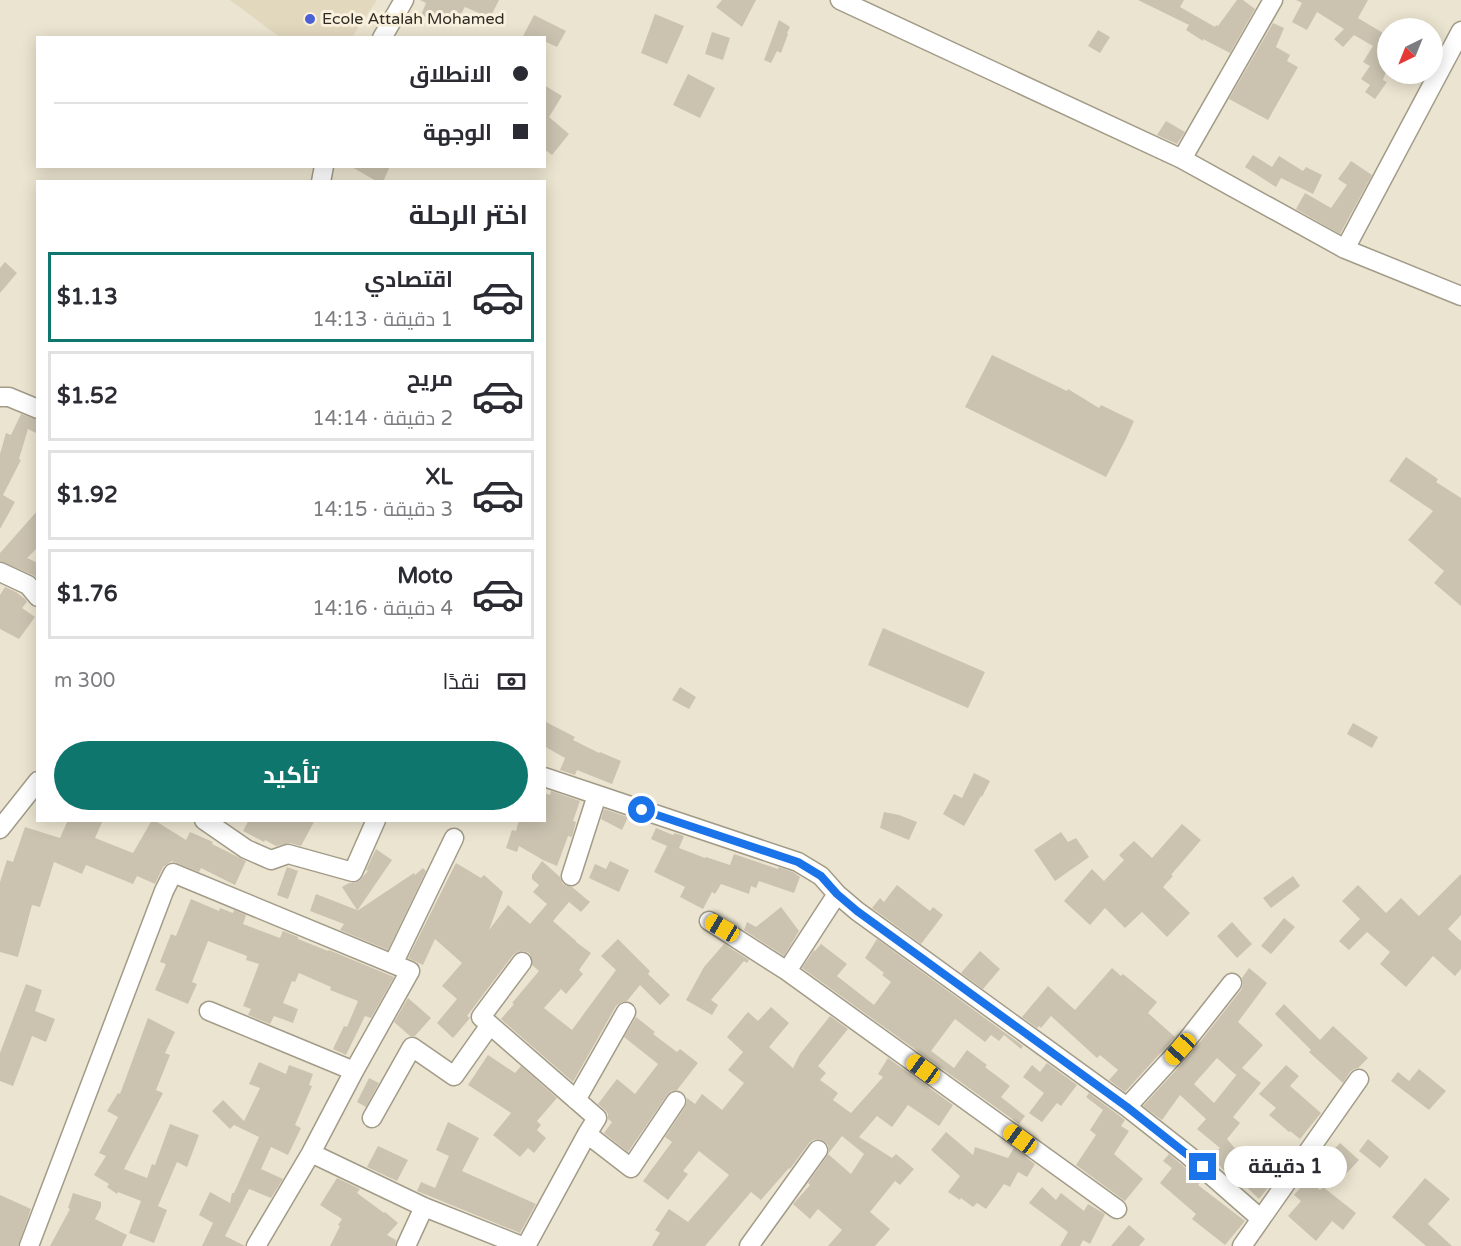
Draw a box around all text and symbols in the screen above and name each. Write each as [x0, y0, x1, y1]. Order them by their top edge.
place label: Ecole Attalah Mohamed [322, 9, 505, 29]
marker: Ecole Attalah Mohamed [303, 12, 317, 26]
north arrow [1377, 18, 1443, 84]
map controls [1377, 18, 1443, 84]
text: الانطلاق [409, 62, 492, 88]
text: الوجهة [423, 120, 492, 146]
text: اختر الرحلة [409, 199, 528, 232]
text: اقتصادي [364, 267, 453, 293]
icon: car [471, 270, 525, 324]
text: $1.13 [57, 284, 118, 310]
text: 1 دقيقة · 14:13 [312, 308, 453, 332]
text: مريح [407, 366, 453, 392]
icon: car [471, 369, 525, 423]
text: $1.52 [57, 383, 118, 409]
text: 2 دقيقة · 14:14 [312, 407, 453, 431]
text: XL [426, 464, 453, 490]
icon: car [471, 468, 525, 522]
text: $1.92 [57, 482, 118, 508]
text: 3 دقيقة · 14:15 [312, 498, 453, 522]
text: Moto [397, 563, 453, 589]
icon: car [471, 567, 525, 621]
text: $1.76 [57, 581, 118, 607]
text: 4 دقيقة · 14:16 [312, 597, 453, 621]
icon: cash [495, 665, 528, 698]
text: 300 m [54, 669, 115, 693]
text: نقدًا [442, 669, 480, 695]
button: تأكيد [54, 741, 528, 810]
route start [628, 796, 655, 823]
car [702, 911, 742, 945]
car [1161, 1030, 1199, 1068]
car [903, 1051, 943, 1087]
car [1000, 1121, 1040, 1157]
callout: 1 دقيقة [1224, 1146, 1347, 1188]
route end [1189, 1153, 1216, 1180]
text: 1 دقيقة [1248, 1155, 1323, 1179]

